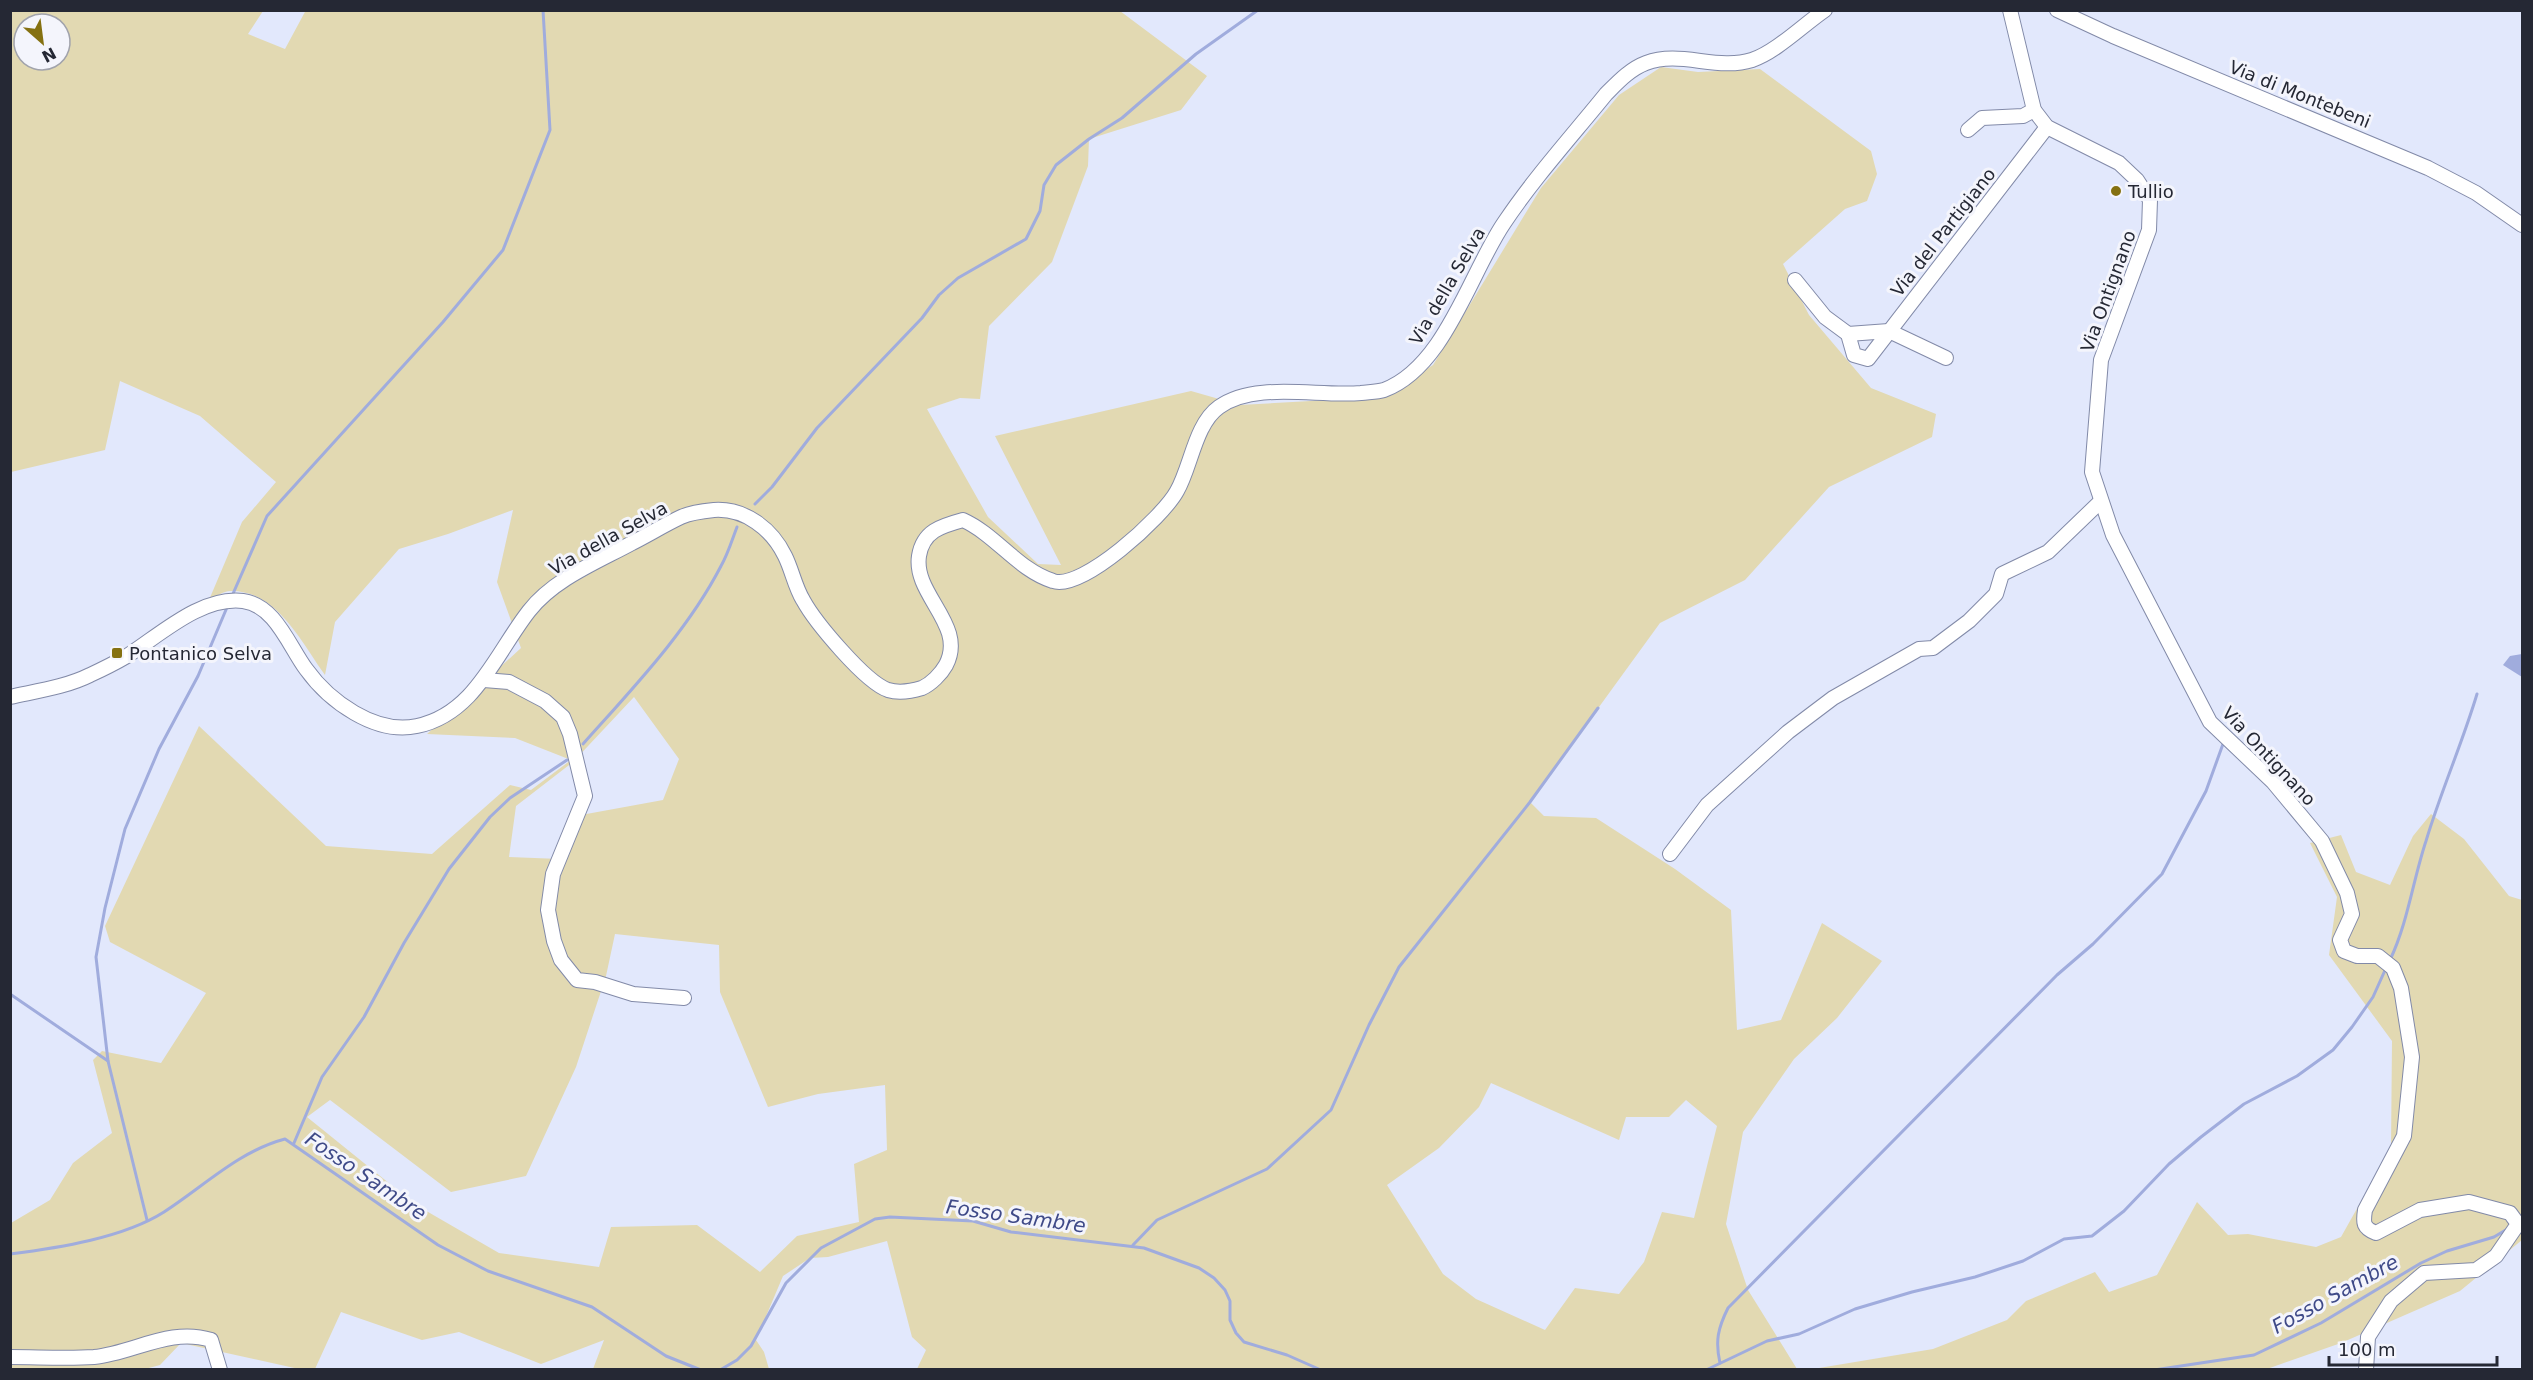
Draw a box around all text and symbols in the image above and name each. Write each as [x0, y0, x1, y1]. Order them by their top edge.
north arrow [12, 12, 72, 72]
text: N [38, 43, 59, 66]
street label: Via di Montebeni [2226, 56, 2374, 132]
street label: Via del Partigiano [1886, 164, 2000, 300]
place label: Tullio [2127, 181, 2174, 202]
marker: Tullio [2109, 184, 2123, 198]
street label: Via della Selva [1405, 224, 1489, 348]
street label: Via Ontignano [2076, 227, 2140, 355]
street label: Via della Selva [545, 497, 671, 579]
place label: Pontanico Selva [129, 643, 272, 664]
marker: Pontanico Selva [110, 646, 124, 660]
street label: Via Ontignano [2218, 702, 2320, 810]
water label: Fosso Sambre [301, 1127, 431, 1225]
water label: Fosso Sambre [945, 1194, 1087, 1238]
water label: Fosso Sambre [2268, 1249, 2402, 1339]
scale bar [2329, 1329, 2497, 1367]
text: 100 m [2338, 1339, 2396, 1360]

